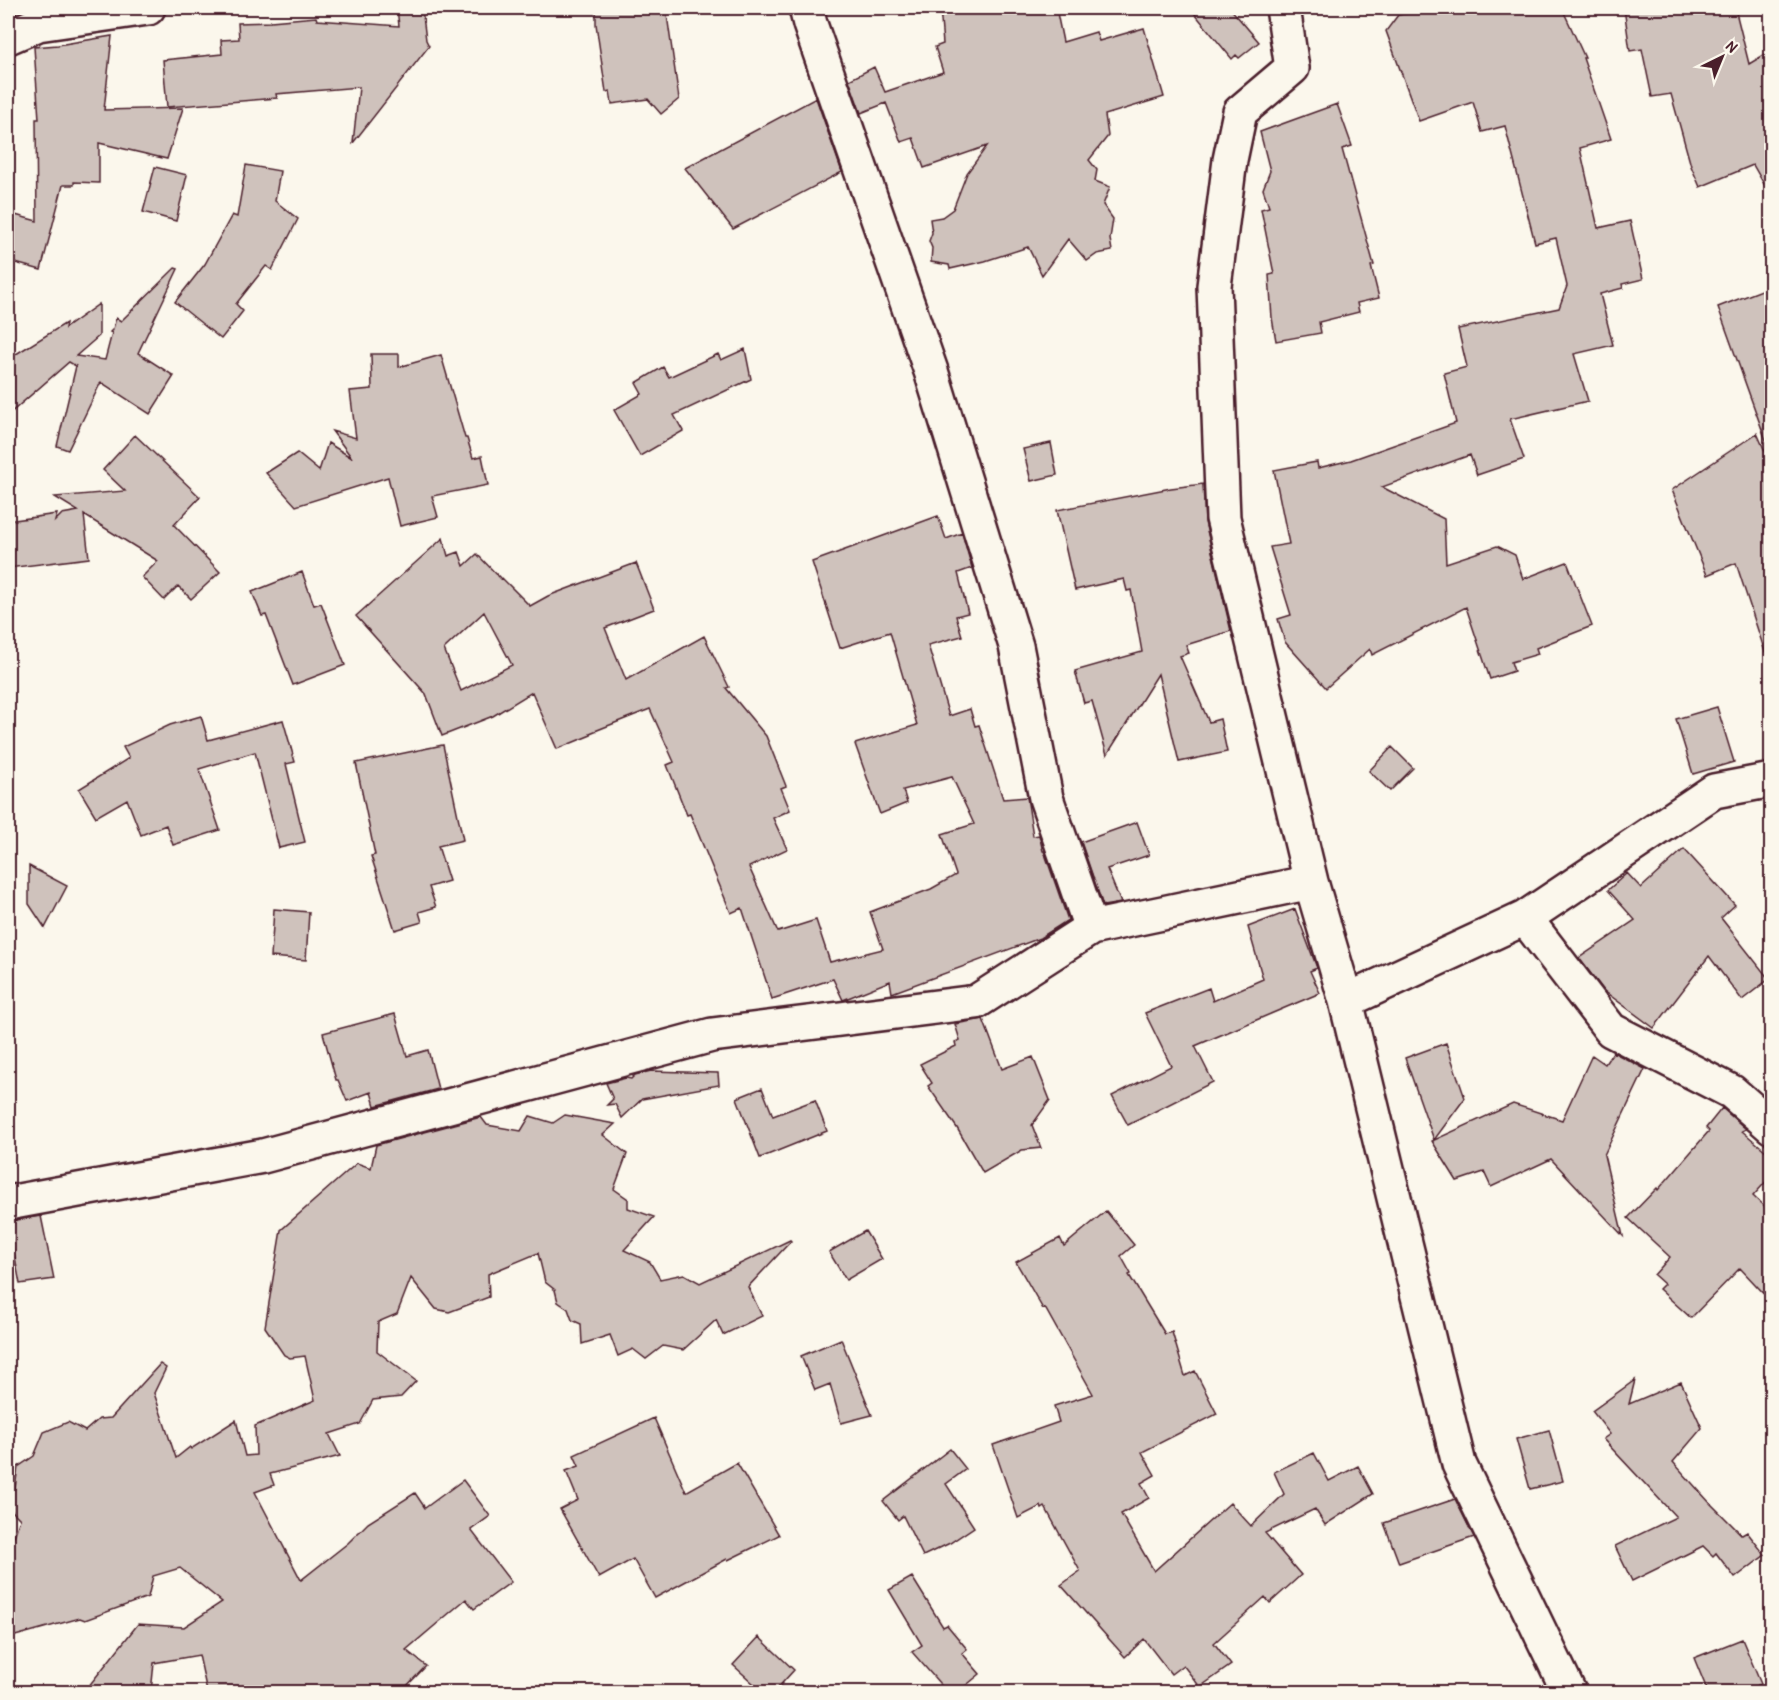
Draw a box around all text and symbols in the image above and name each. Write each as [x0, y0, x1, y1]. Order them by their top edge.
north arrow [1692, 27, 1752, 87]
text: N [1722, 35, 1743, 57]

